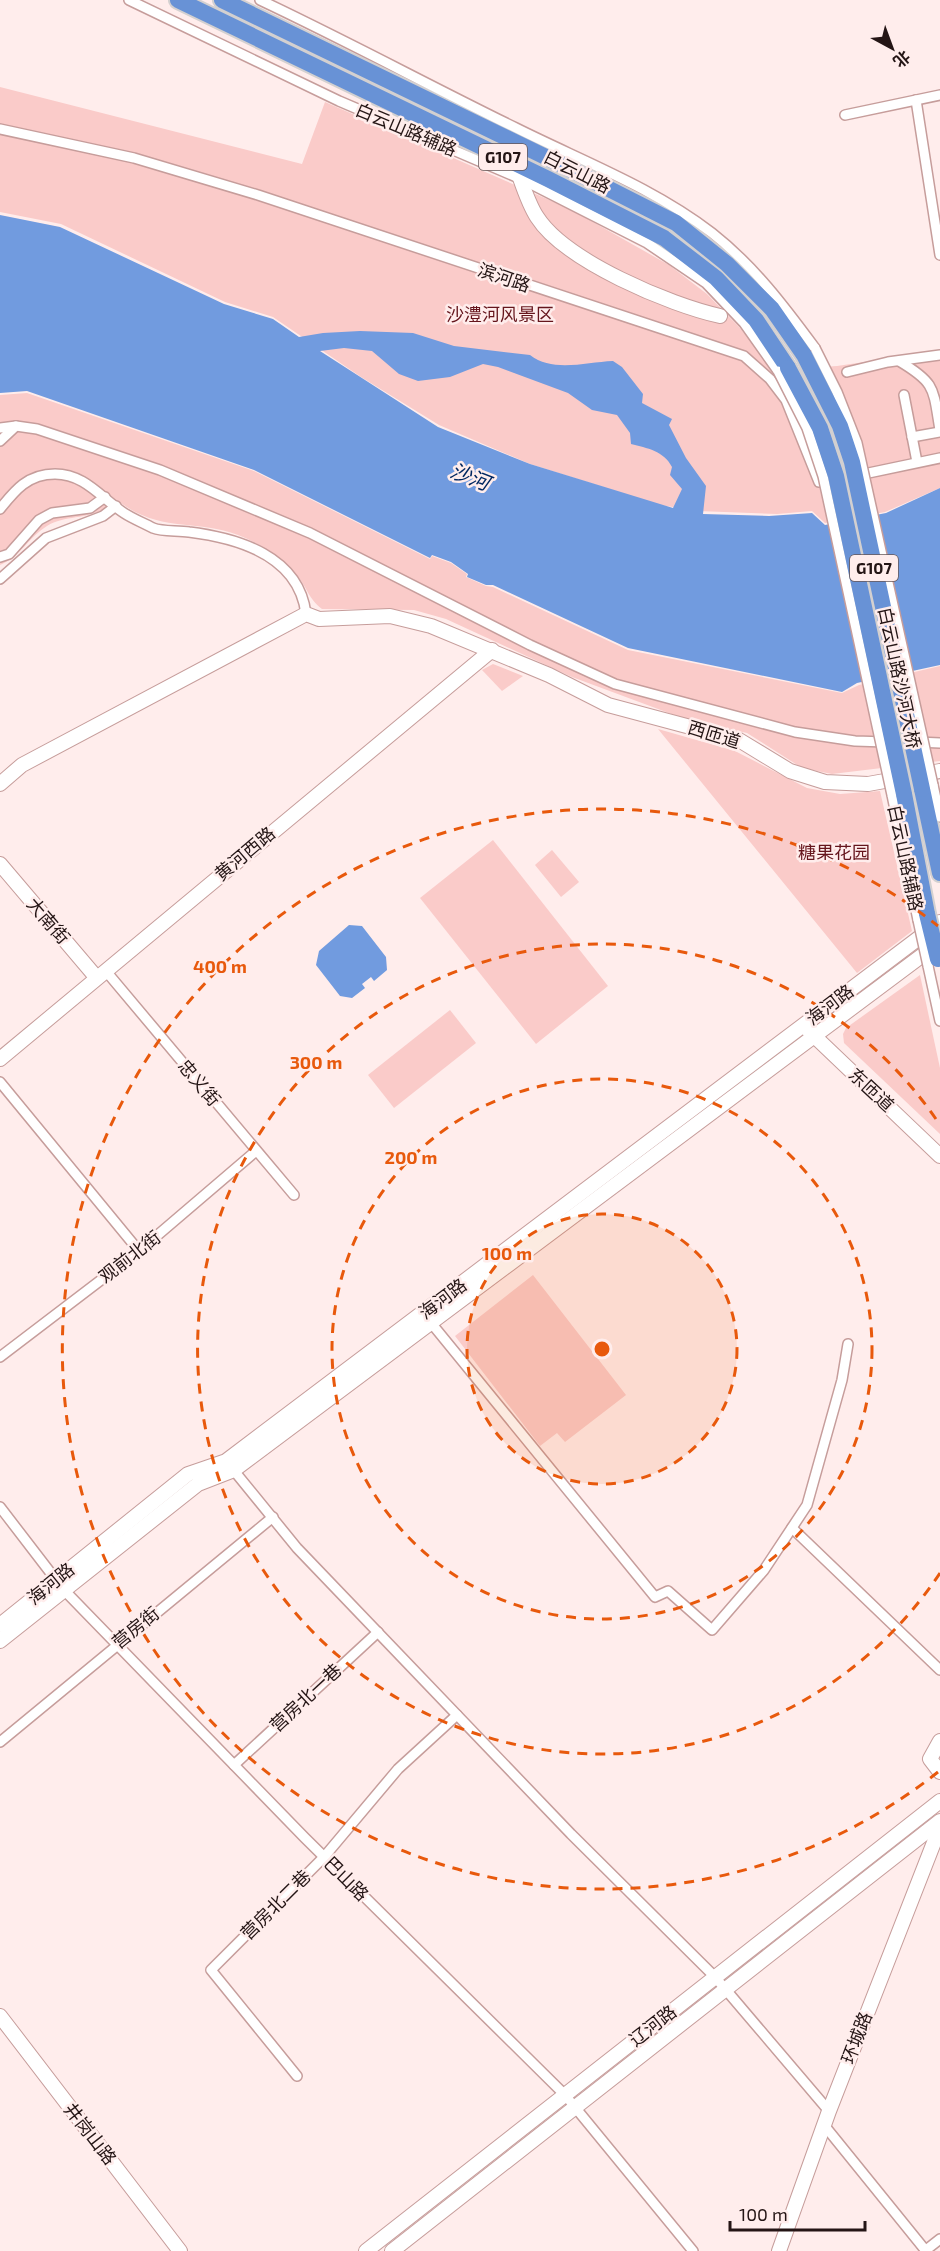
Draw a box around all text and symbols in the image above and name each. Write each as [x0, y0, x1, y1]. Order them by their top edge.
north arrow [862, 18, 922, 78]
text: 北 [890, 47, 914, 72]
street label: 白云山路辅路 [352, 98, 460, 160]
road number: G107 [479, 144, 527, 170]
street label: 白云山路 [540, 145, 615, 197]
street label: 滨河路 [475, 258, 533, 296]
park label: 沙澧河风景区 [446, 303, 554, 325]
water label: 沙河 [447, 458, 497, 496]
road number: G107 [850, 555, 898, 581]
street label: 白云山路沙河大桥 [874, 605, 926, 751]
street label: 西匝道 [685, 716, 743, 752]
street label: 白云山路辅路 [884, 803, 928, 913]
street label: 黄河西路 [210, 822, 279, 885]
park label: 糖果花园 [798, 841, 870, 863]
street label: 大南街 [23, 893, 75, 948]
text: 400 m [193, 955, 247, 977]
street label: 海河路 [801, 979, 858, 1029]
text: 300 m [290, 1051, 342, 1073]
street label: 忠义街 [174, 1055, 226, 1110]
street label: 东匝道 [844, 1063, 899, 1116]
text: 200 m [385, 1146, 437, 1168]
street label: 观前北街 [94, 1225, 165, 1287]
text: 100 m [482, 1242, 532, 1264]
street label: 海河路 [414, 1273, 471, 1323]
centre of rings [592, 1339, 612, 1359]
street label: 海河路 [22, 1558, 78, 1609]
street label: 营房街 [107, 1602, 163, 1653]
street label: 营房北一巷 [265, 1659, 346, 1736]
street label: 巴山路 [320, 1851, 374, 1905]
street label: 营房北二巷 [236, 1865, 315, 1944]
street label: 辽河路 [624, 2000, 680, 2051]
street label: 环城路 [836, 2008, 876, 2067]
street label: 井岗山路 [60, 2098, 122, 2169]
scale bar [730, 2194, 865, 2232]
text: 100 m [739, 2203, 788, 2225]

